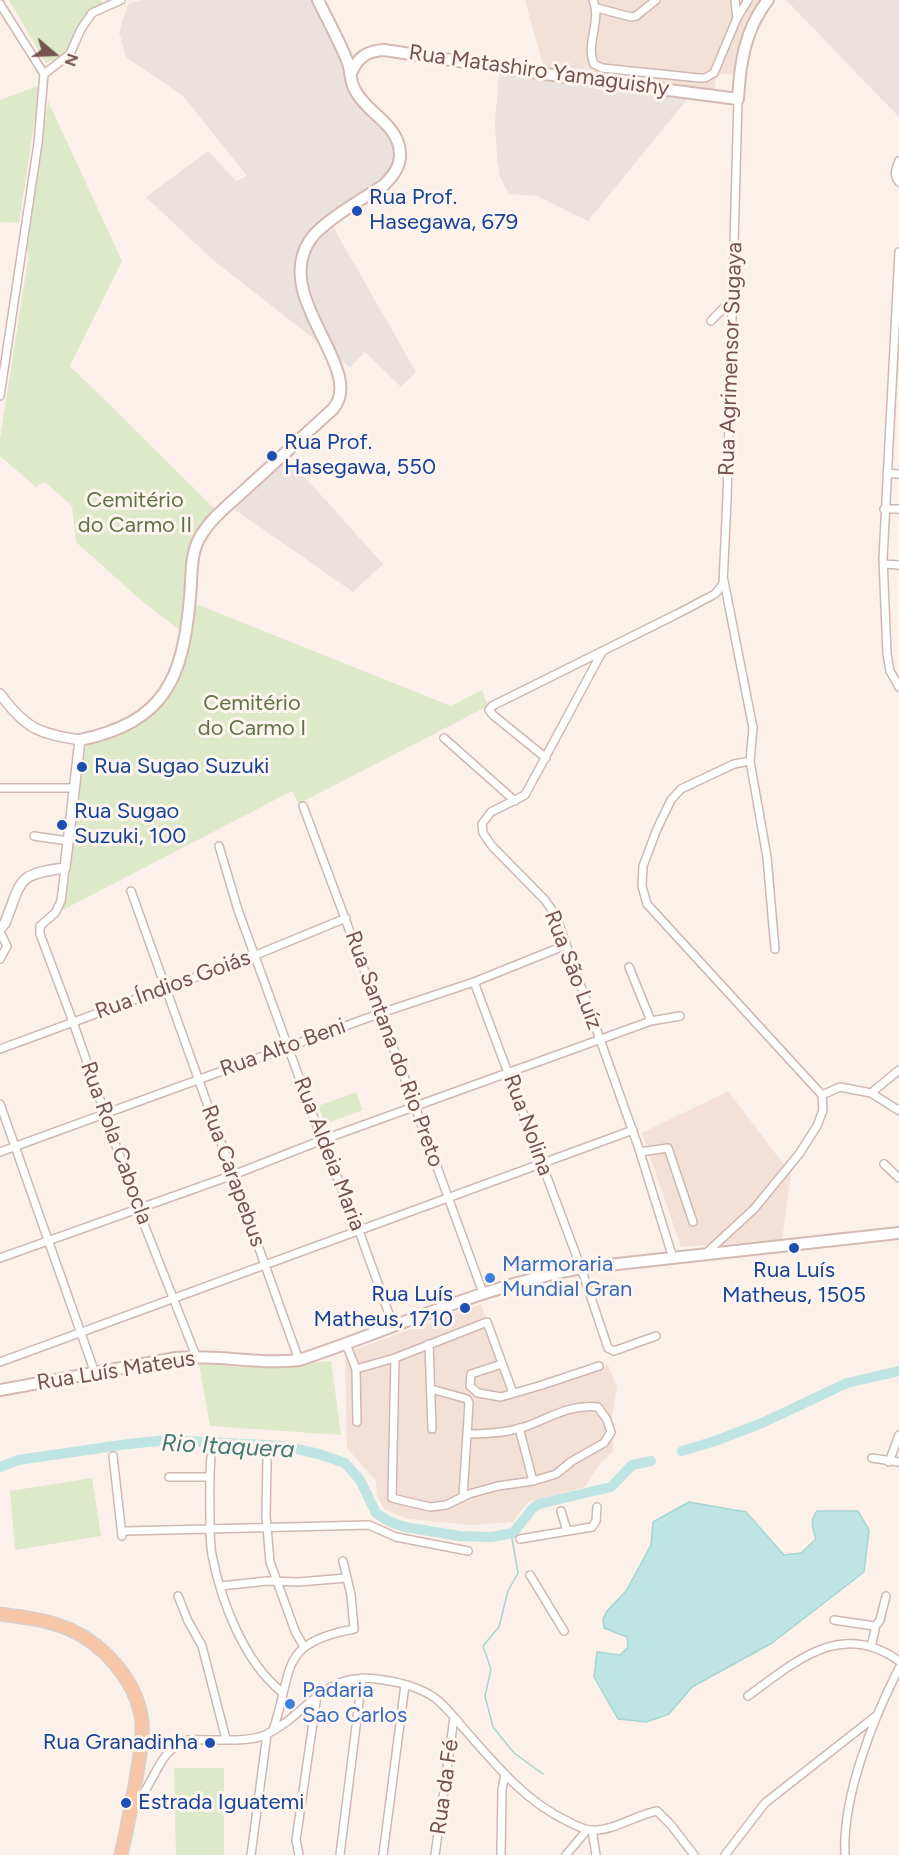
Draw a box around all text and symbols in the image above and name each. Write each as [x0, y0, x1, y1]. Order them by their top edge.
north arrow [24, 24, 84, 84]
street label: Rua Matashiro Yamaguishy [407, 40, 671, 102]
text: N [60, 51, 82, 69]
place label: Rua Prof. Hasegawa, 679 [369, 185, 518, 236]
marker: Rua Prof. Hasegawa, 679 [350, 204, 364, 218]
street label: Rua Agrimensor Sugaya [714, 242, 748, 476]
place label: Rua Prof. Hasegawa, 550 [284, 430, 436, 482]
marker: Rua Prof. Hasegawa, 550 [265, 449, 279, 463]
park label: Cemitério do Carmo II [78, 488, 192, 540]
park label: Cemitério do Carmo I [198, 691, 306, 742]
place label: Rua Sugao Suzuki [94, 754, 269, 780]
marker: Rua Sugao Suzuki [75, 760, 89, 774]
place label: Rua Sugao Suzuki, 100 [74, 799, 186, 850]
marker: Rua Sugao Suzuki, 100 [55, 818, 69, 832]
street label: Rua São Luíz [538, 907, 608, 1033]
street label: Rua Santana do Rio Preto [339, 927, 449, 1171]
street label: Rua Índios Goiás [92, 945, 254, 1025]
street label: Rua Alto Beni [217, 1013, 349, 1083]
street label: Rua Rola Cabocla [74, 1058, 158, 1228]
street label: Rua Nolina [497, 1071, 559, 1179]
street label: Rua Aldeia Maria [288, 1073, 370, 1235]
street label: Rua Carapebus [195, 1102, 271, 1250]
marker: Rua Luís Matheus, 1505 [787, 1241, 801, 1255]
place label: Marmoraria Mundial Gran [502, 1252, 632, 1304]
place label: Rua Luís Matheus, 1505 [722, 1258, 866, 1310]
marker: Marmoraria Mundial Gran [483, 1271, 497, 1285]
place label: Rua Luís Matheus, 1710 [314, 1282, 453, 1334]
marker: Rua Luís Matheus, 1710 [458, 1301, 472, 1315]
street label: Rua Luís Mateus [35, 1345, 197, 1397]
water label: Rio Itaquera [161, 1429, 295, 1465]
place label: Padaria Sao Carlos [302, 1678, 407, 1730]
marker: Padaria Sao Carlos [283, 1697, 297, 1711]
place label: Rua Granadinha [43, 1730, 198, 1756]
marker: Rua Granadinha [203, 1736, 217, 1750]
street label: Rua da Fé [425, 1738, 465, 1836]
place label: Estrada Iguatemi [138, 1790, 304, 1816]
marker: Estrada Iguatemi [119, 1796, 133, 1810]

